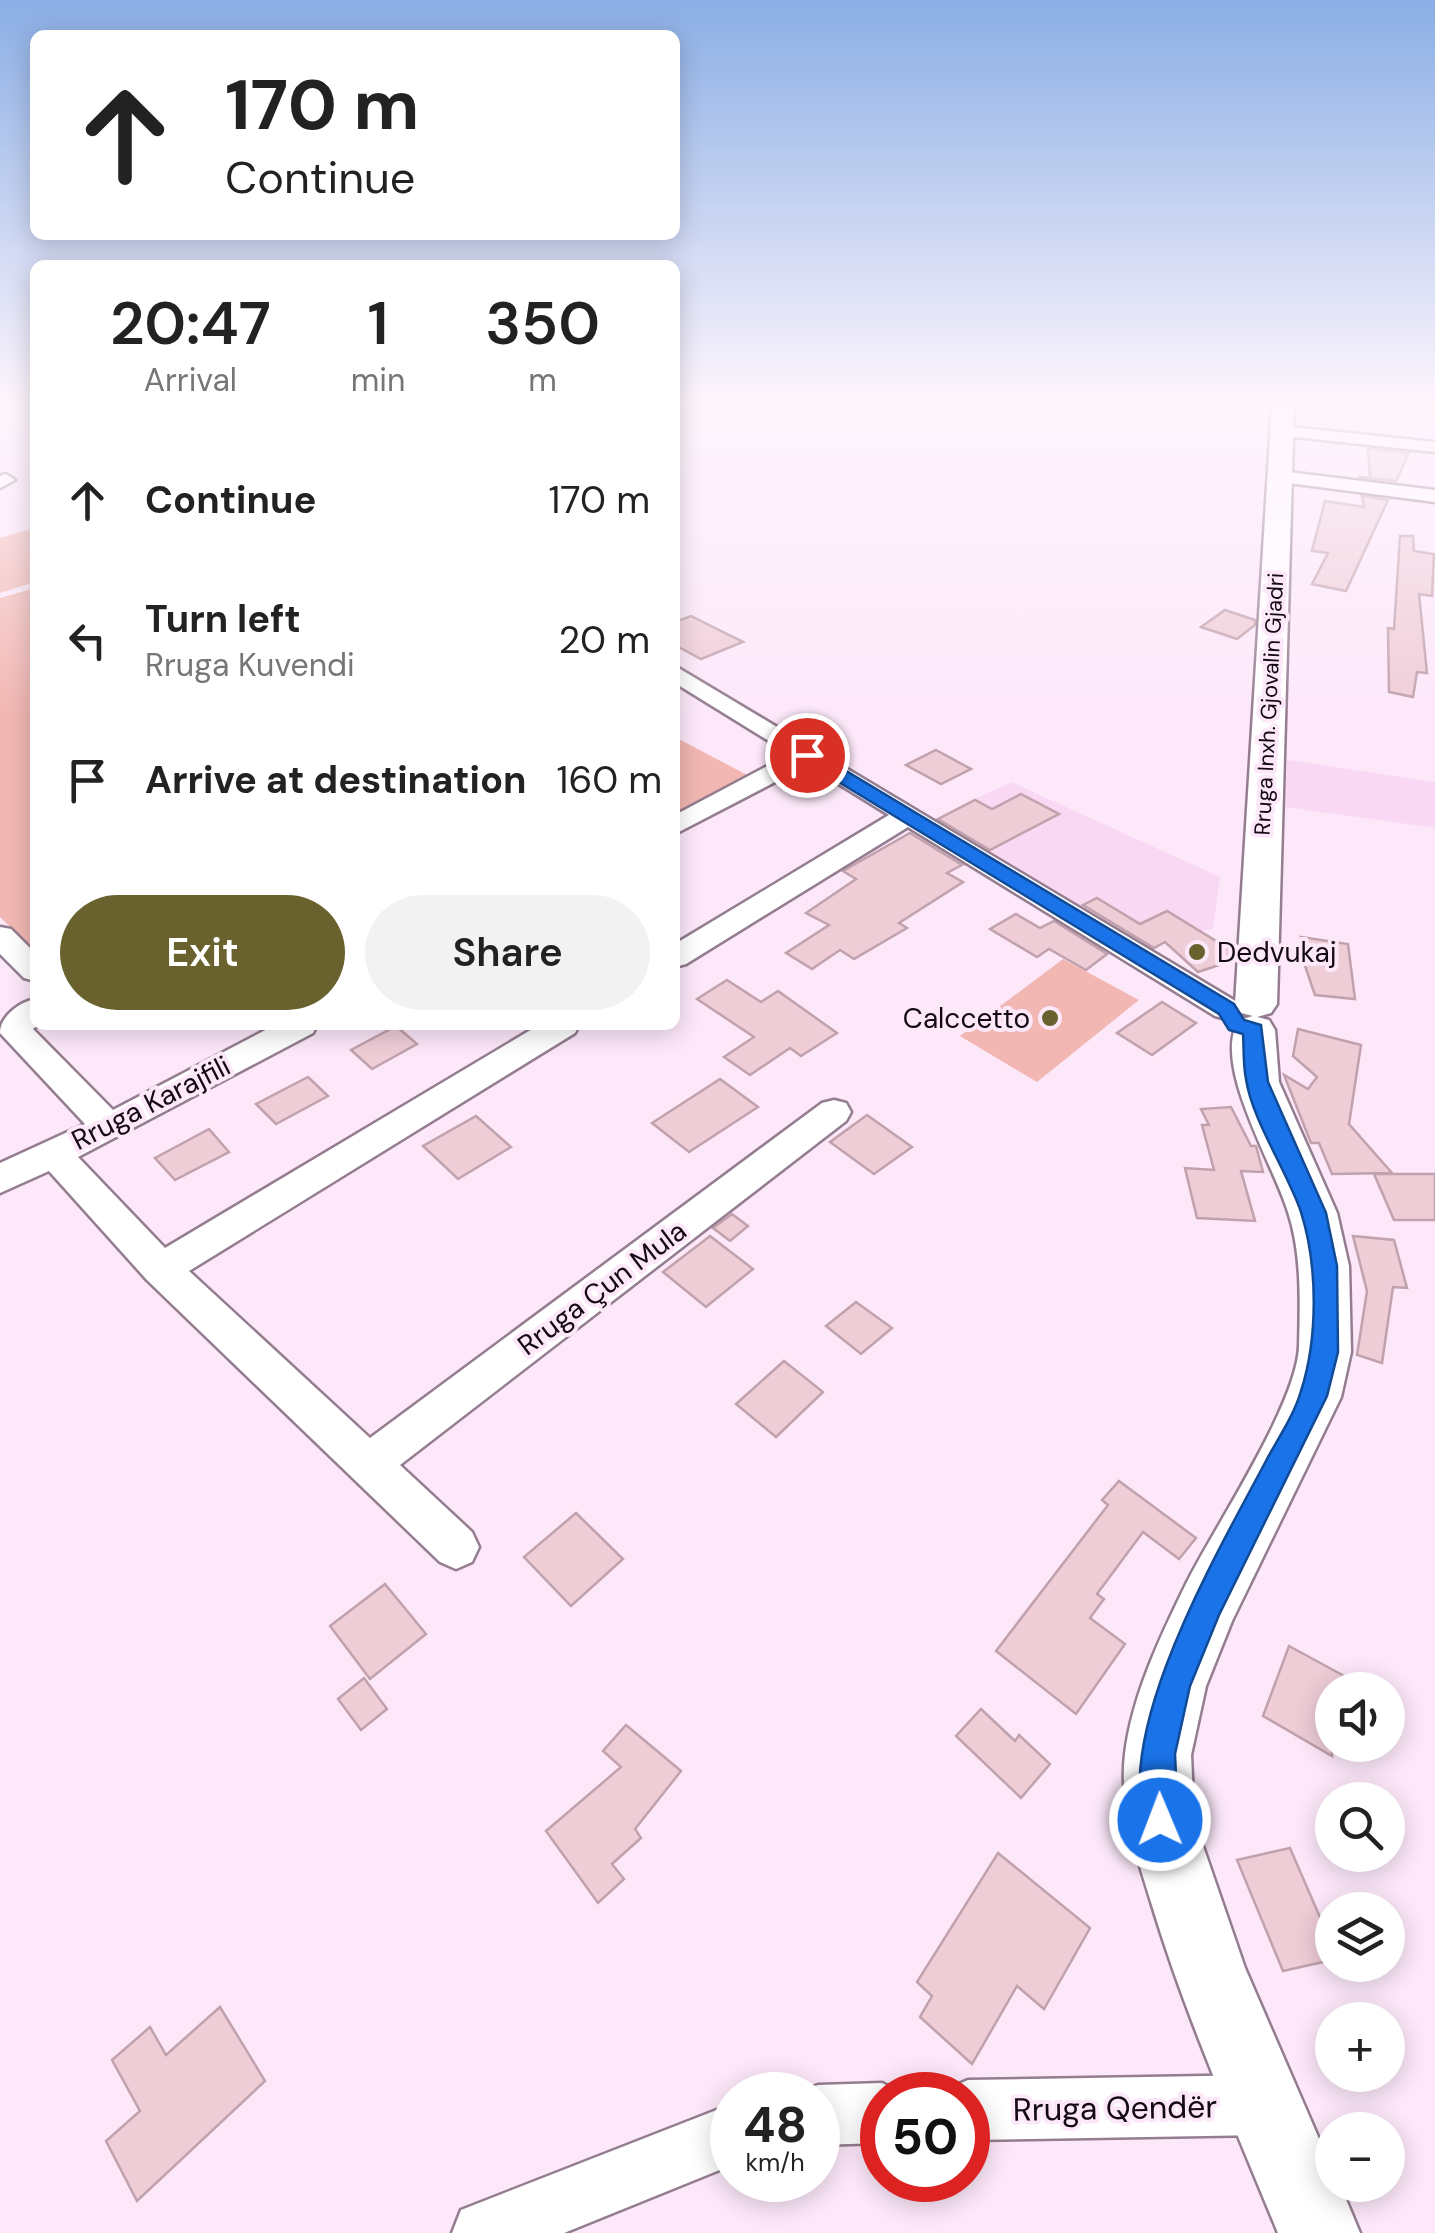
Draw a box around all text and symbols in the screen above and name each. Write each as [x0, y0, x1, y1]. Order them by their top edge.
text: 170 m [225, 60, 419, 151]
icon: ahead [60, 70, 190, 200]
text: Continue [225, 148, 415, 207]
text: 20:47 [110, 284, 271, 363]
text: 1 [368, 284, 388, 363]
text: 350 [485, 284, 600, 363]
text: Arrival [144, 359, 237, 401]
text: min [351, 359, 405, 401]
text: m [528, 359, 557, 401]
icon: ahead [60, 473, 115, 528]
text: Continue [145, 475, 316, 525]
text: 170 m [548, 475, 650, 525]
street label: Rruga Inxh. Gjovalin Gjadri [1248, 572, 1290, 836]
text: Turn left [145, 594, 301, 644]
icon: left [60, 613, 115, 668]
text: 20 m [559, 615, 650, 665]
text: Rruga Kuvendi [145, 644, 355, 686]
pin [765, 713, 850, 798]
icon: arrive [780, 728, 835, 783]
icon: arrive [60, 753, 115, 808]
text: Arrive at destination [145, 755, 527, 805]
text: 160 m [557, 755, 662, 805]
button: Exit [60, 895, 345, 1010]
button: Share [365, 895, 650, 1010]
place label: Dedvukaj [1217, 934, 1337, 971]
marker: Dedvukaj [1186, 941, 1208, 963]
place label: Calccetto [903, 1000, 1030, 1037]
marker: Calccetto [1039, 1007, 1061, 1029]
street label: Rruga Karajfili [65, 1047, 237, 1159]
street label: Rruga Çun Mula [510, 1212, 694, 1364]
map controls [1315, 1672, 1405, 2202]
button: sound [1315, 1672, 1405, 1762]
position arrow [1108, 1768, 1212, 1872]
button: search [1315, 1782, 1405, 1872]
button: layers [1315, 1892, 1405, 1982]
button: + [1315, 2002, 1405, 2092]
speed limit sign: 50 [860, 2072, 990, 2202]
street label: Rruga Qendër [1012, 2085, 1218, 2131]
text: 48 [743, 2092, 807, 2158]
button: − [1315, 2112, 1405, 2202]
text: km/h [745, 2146, 805, 2179]

